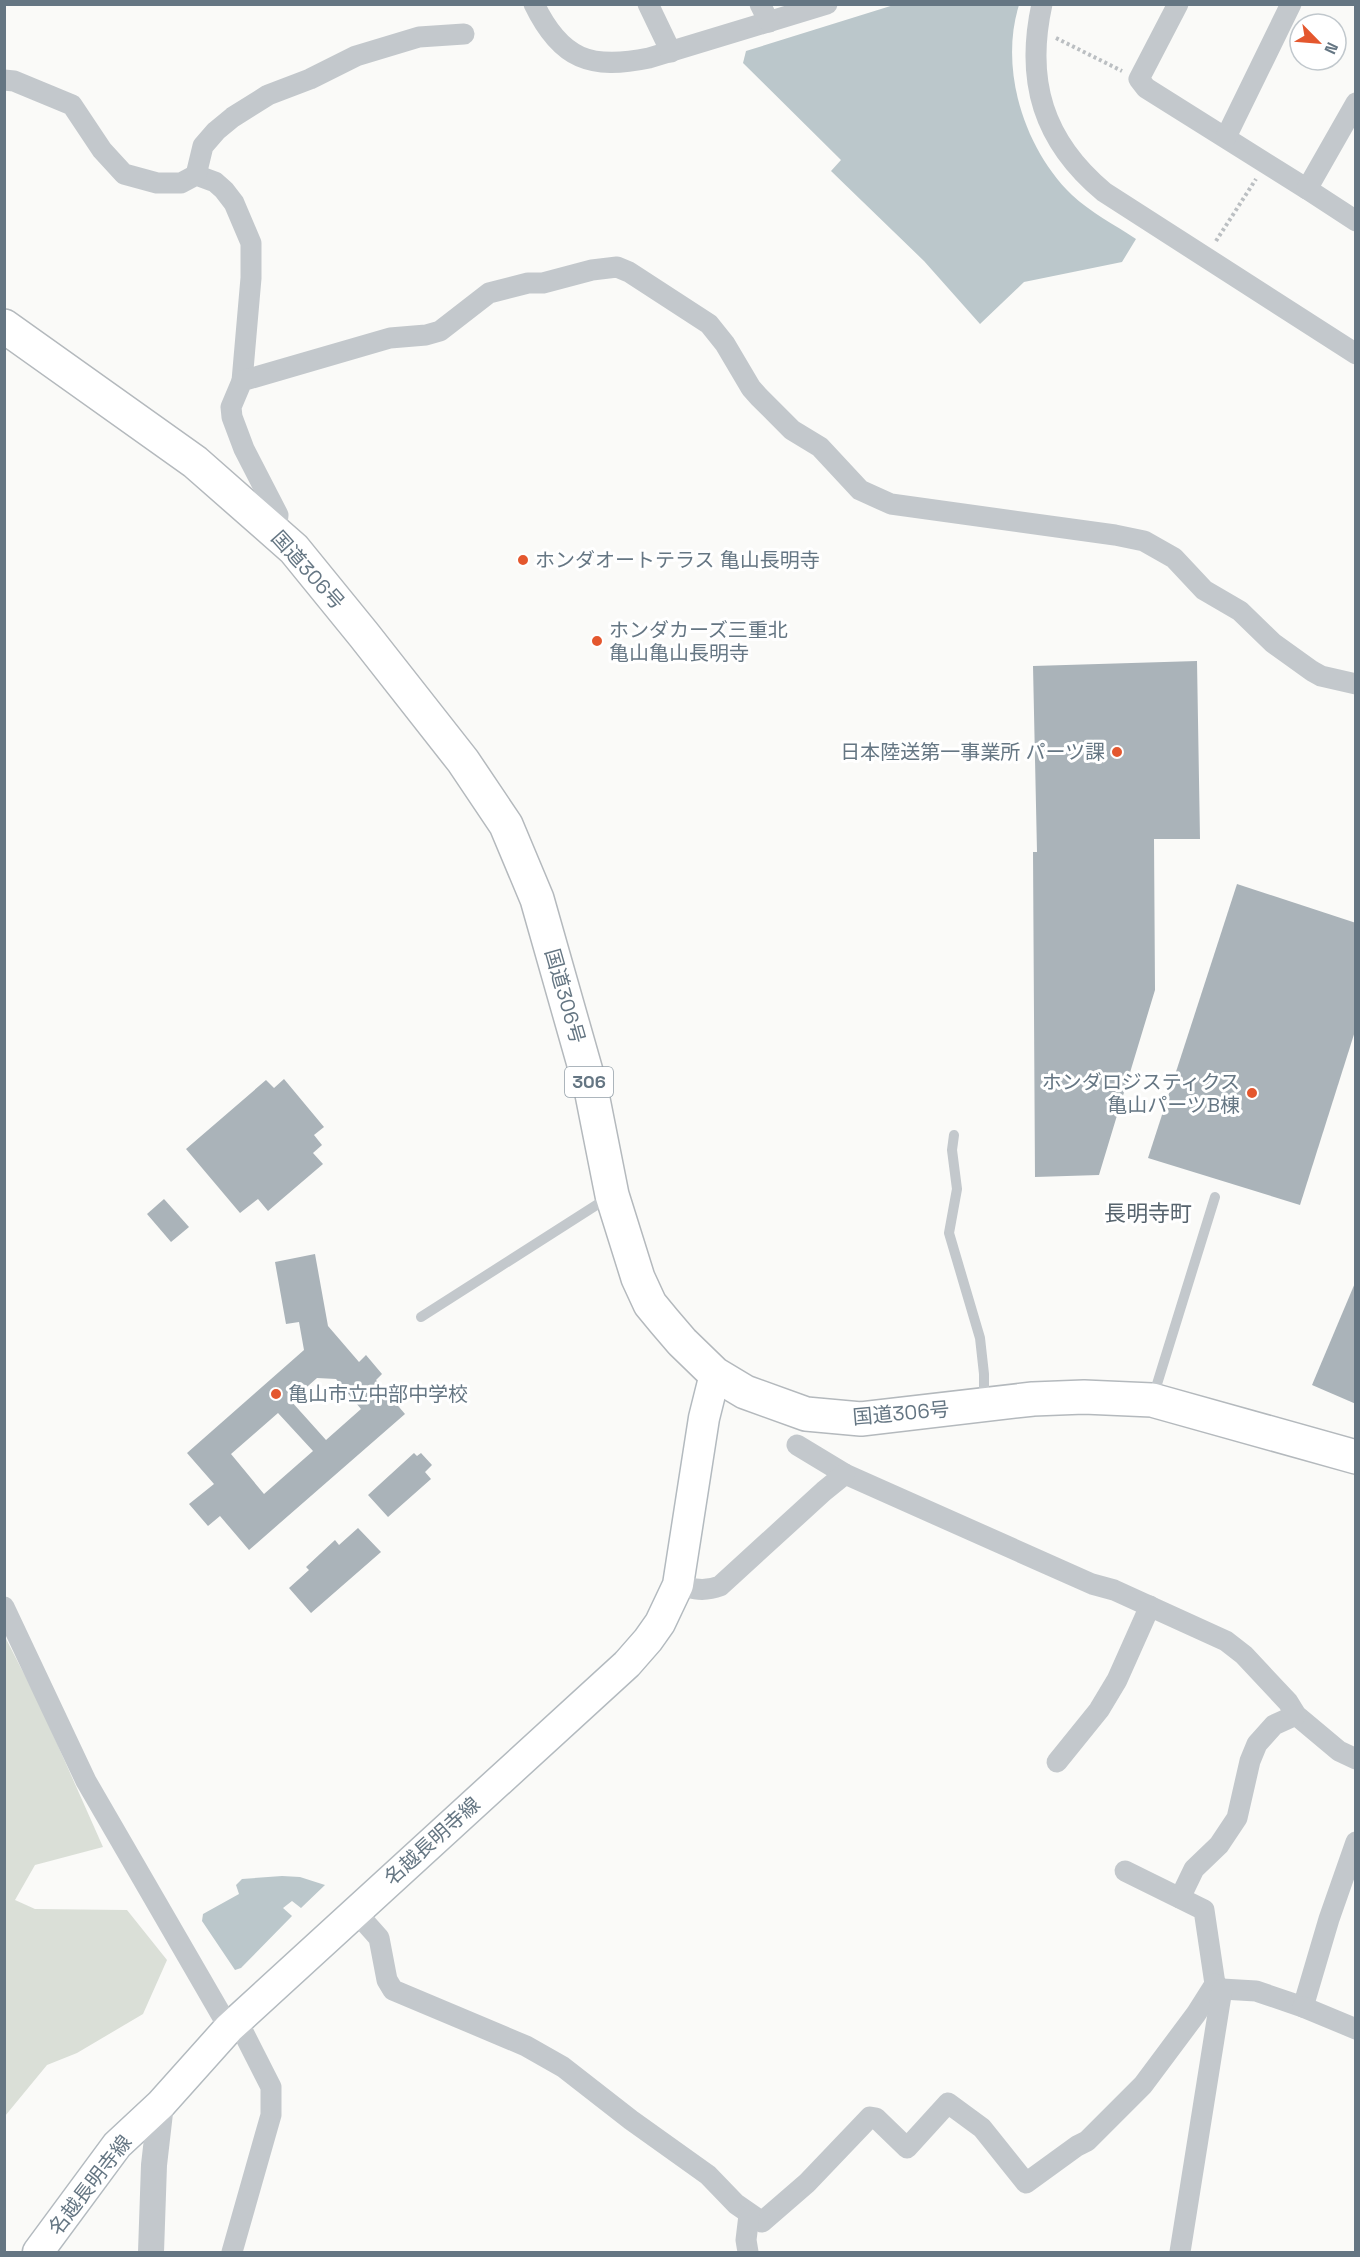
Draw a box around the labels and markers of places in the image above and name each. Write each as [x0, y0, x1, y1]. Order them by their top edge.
place label: ホンダオートテラス 亀山長明寺 [535, 547, 820, 573]
marker: ホンダオートテラス 亀山長明寺 [516, 553, 530, 567]
place label: ホンダカーズ三重北 亀山亀山長明寺 [609, 617, 788, 666]
marker: ホンダカーズ三重北 亀山亀山長明寺 [590, 634, 604, 648]
place label: 日本陸送第一事業所 パーツ課 [840, 739, 1105, 765]
marker: 日本陸送第一事業所 パーツ課 [1110, 745, 1124, 759]
place label: ホンダロジスティクス 亀山パーツB棟 [1042, 1069, 1240, 1118]
marker: ホンダロジスティクス 亀山パーツB棟 [1245, 1086, 1259, 1100]
place label: 亀山市立中部中学校 [288, 1381, 468, 1407]
marker: 亀山市立中部中学校 [269, 1387, 283, 1401]

